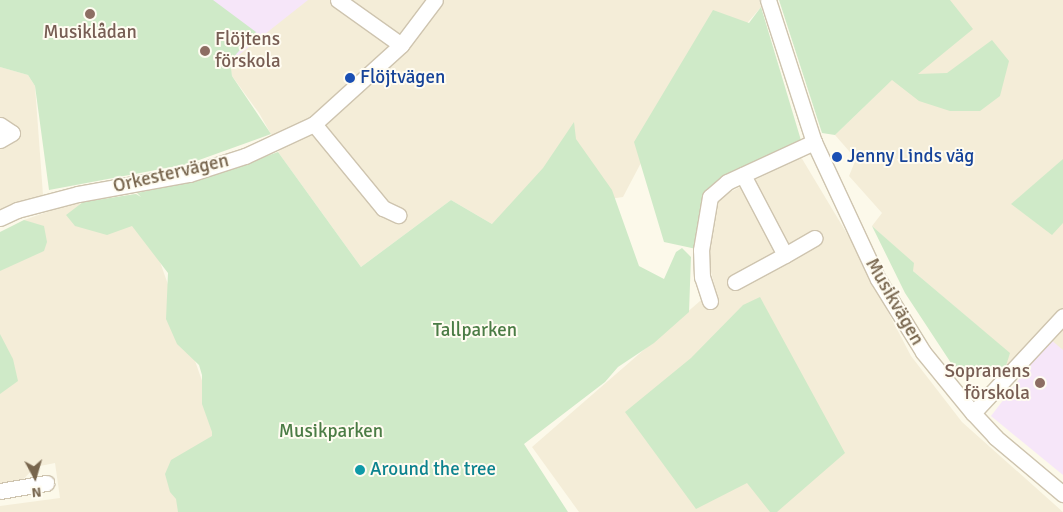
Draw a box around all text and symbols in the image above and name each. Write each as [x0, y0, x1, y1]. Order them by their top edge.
marker: Musiklådan [84, 8, 96, 20]
place label: Musiklådan [43, 22, 137, 44]
place label: Flöjtens förskola [215, 29, 281, 73]
marker: Flöjtens förskola [199, 45, 211, 57]
place label: Flöjtvägen [360, 67, 445, 89]
marker: Flöjtvägen [344, 72, 356, 84]
place label: Jenny Linds väg [847, 146, 974, 168]
street label: Orkestervägen [111, 150, 231, 198]
marker: Jenny Linds väg [831, 151, 843, 163]
street label: Musikvägen [860, 254, 928, 350]
park label: Tallparken [433, 320, 517, 342]
place label: Sopranens förskola [944, 361, 1030, 405]
marker: Sopranens förskola [1034, 377, 1046, 389]
park label: Musikparken [279, 421, 383, 443]
north arrow [10, 452, 60, 502]
place label: Around the tree [370, 459, 496, 481]
marker: Around the tree [354, 464, 366, 476]
text: N [31, 483, 42, 501]

